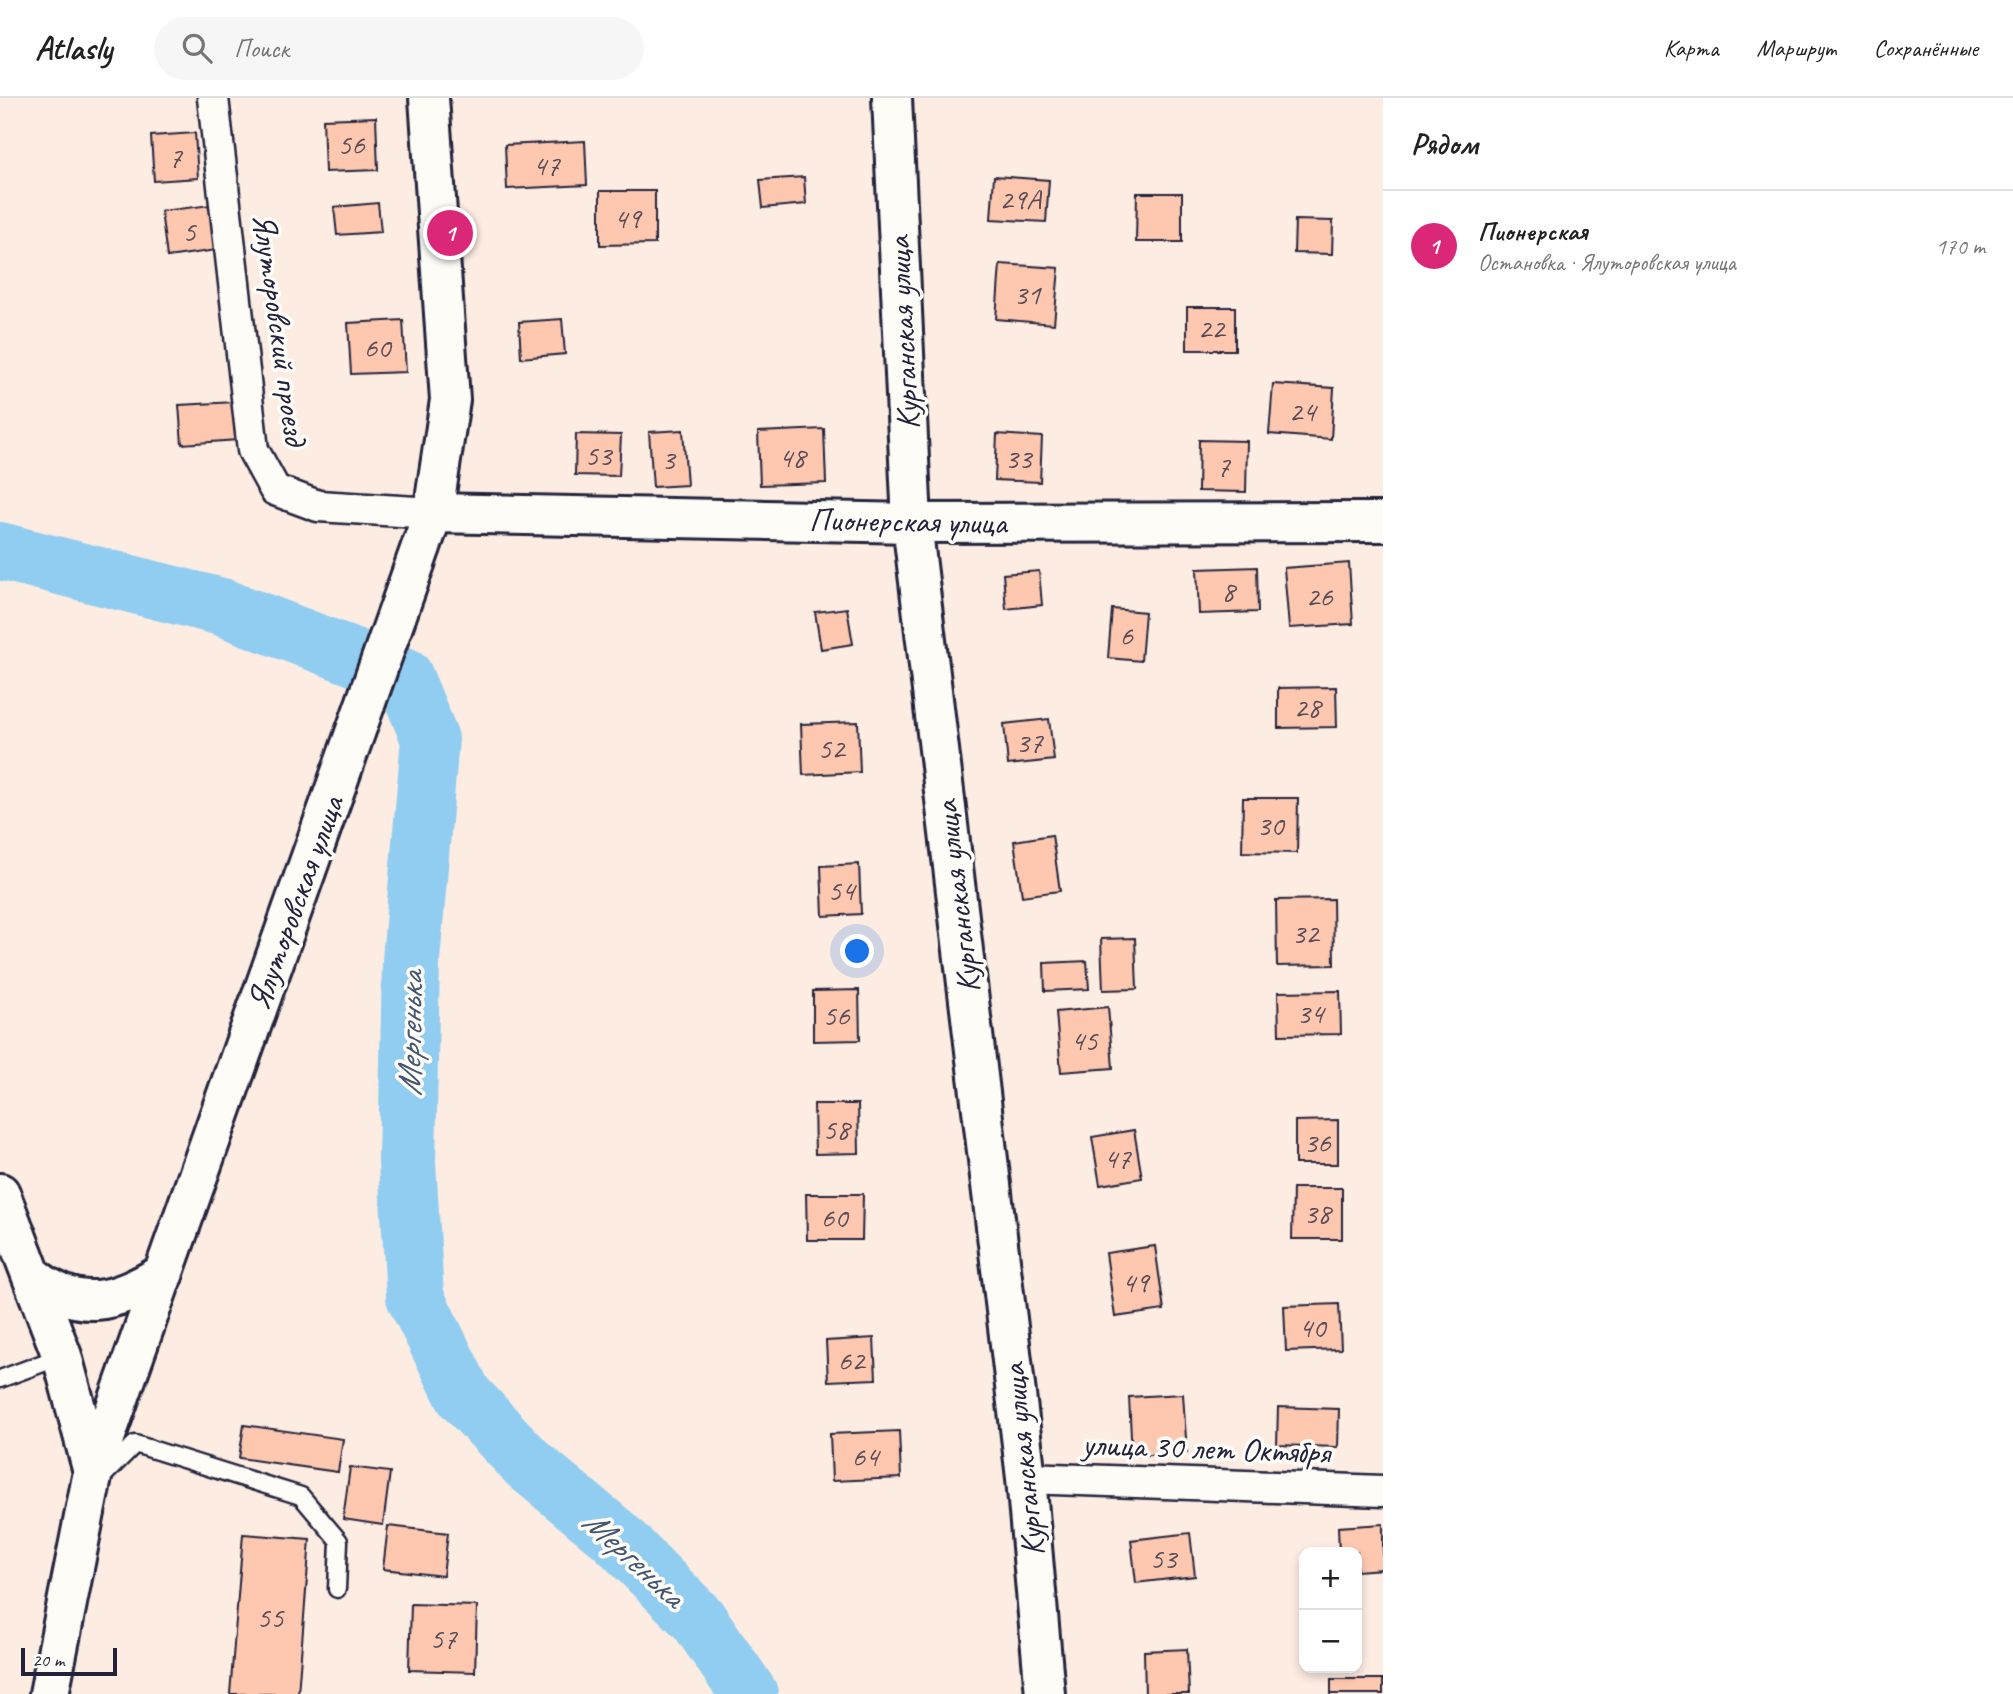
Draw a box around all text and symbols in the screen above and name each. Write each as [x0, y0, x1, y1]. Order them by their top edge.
search box [154, 17, 644, 80]
text: Atlasly [35, 27, 112, 69]
icon: search [178, 29, 216, 67]
text: Поиск [234, 32, 289, 65]
text: Карта [1664, 33, 1719, 63]
text: Маршрут [1757, 33, 1836, 63]
text: Сохранённые [1874, 33, 1978, 63]
house number: 56 [338, 125, 366, 163]
text: Рядом [1411, 125, 1478, 163]
house number: 7 [168, 138, 183, 176]
house number: 47 [533, 146, 561, 184]
house number: 29А [999, 180, 1043, 218]
house number: 49 [614, 199, 643, 237]
pin: 1 [427, 207, 473, 259]
street label: Ялуторовский проезд [243, 211, 317, 451]
house number: 5 [182, 212, 197, 250]
text: Пионерская [1478, 215, 1588, 248]
text: 1 [1429, 232, 1439, 261]
text: 170 m [1936, 232, 1985, 261]
street label: Курганская улица [877, 233, 929, 431]
text: Остановка · Ялуторовская улица [1478, 248, 1736, 277]
house number: 31 [1014, 275, 1042, 313]
house number: 22 [1198, 309, 1227, 347]
house number: 60 [364, 328, 393, 366]
house number: 24 [1289, 392, 1318, 430]
house number: 53 [585, 436, 614, 474]
house number: 48 [779, 438, 808, 476]
house number: 33 [1005, 439, 1034, 477]
house number: 3 [661, 440, 677, 478]
house number: 7 [1216, 447, 1231, 485]
street label: Пионерская улица [809, 498, 1009, 544]
house number: 8 [1221, 572, 1237, 610]
house number: 26 [1306, 577, 1334, 615]
house number: 6 [1119, 616, 1134, 654]
house number: 28 [1294, 688, 1323, 726]
house number: 37 [1016, 723, 1044, 761]
house number: 52 [818, 729, 847, 767]
street label: Ялуторовская улица [237, 789, 354, 1016]
street label: Курганская улица [924, 796, 990, 995]
house number: 30 [1257, 806, 1286, 844]
house number: 54 [828, 871, 857, 909]
house number: 32 [1292, 914, 1321, 952]
your location [840, 934, 874, 968]
water label: Мергенька [386, 968, 434, 1096]
house number: 34 [1297, 994, 1326, 1032]
house number: 56 [823, 996, 851, 1034]
house number: 45 [1071, 1021, 1099, 1059]
house number: 58 [823, 1110, 852, 1148]
house number: 36 [1304, 1123, 1332, 1161]
house number: 47 [1104, 1139, 1132, 1177]
house number: 38 [1304, 1194, 1333, 1232]
house number: 60 [821, 1198, 850, 1236]
house number: 49 [1122, 1263, 1151, 1301]
house number: 40 [1299, 1308, 1328, 1346]
house number: 62 [838, 1341, 867, 1379]
street label: Курганская улица [992, 1359, 1054, 1558]
street label: улица 30 лет Октября [1079, 1423, 1333, 1473]
house number: 64 [852, 1437, 881, 1475]
water label: Мергенька [573, 1499, 697, 1619]
house number: 53 [1150, 1539, 1179, 1577]
map controls [1299, 1547, 1362, 1673]
button: + [1299, 1547, 1362, 1610]
house number: 55 [257, 1598, 285, 1636]
button: − [1299, 1610, 1362, 1673]
house number: 57 [430, 1619, 458, 1657]
scale bar [21, 1645, 117, 1677]
text: 20 m [32, 1648, 64, 1672]

